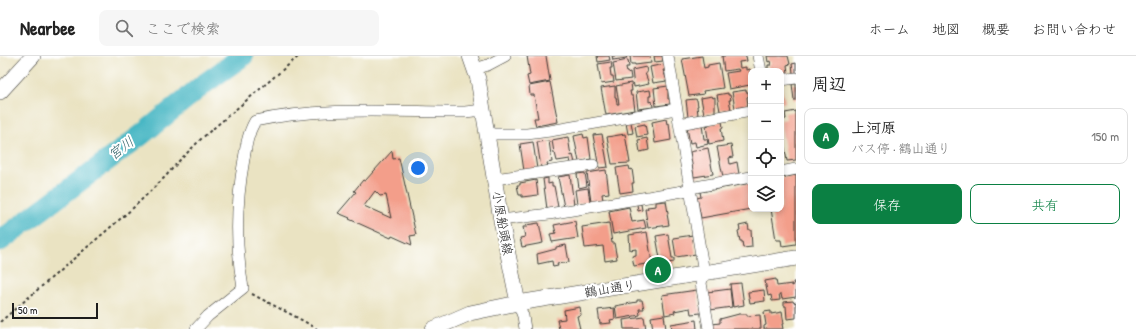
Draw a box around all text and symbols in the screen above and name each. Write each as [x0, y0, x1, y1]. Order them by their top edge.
search box [99, 10, 379, 46]
text: Nearbee [20, 15, 75, 41]
icon: search [113, 17, 135, 39]
text: ここで検索 [145, 18, 220, 39]
text: ホーム [869, 19, 910, 38]
text: 地図 [932, 19, 960, 38]
text: 概要 [982, 19, 1010, 38]
text: お問い合わせ [1032, 19, 1116, 38]
map controls [748, 68, 784, 212]
button: + [748, 68, 784, 104]
text: 周辺 [812, 72, 846, 95]
button: − [748, 104, 784, 140]
text: 上河原 [851, 117, 896, 138]
text: A [823, 127, 829, 145]
text: 150 m [1091, 127, 1119, 145]
water label: 宮川 [104, 132, 138, 164]
text: バス停 · 鶴山通り [851, 139, 951, 157]
button: locate [748, 140, 784, 176]
your location [408, 158, 428, 178]
button: layers [748, 176, 784, 212]
button: 保存 [812, 184, 962, 224]
button: 共有 [970, 184, 1120, 224]
street label: 小原船頭線 [488, 189, 518, 258]
pin: A [645, 255, 671, 285]
street label: 鶴山通り [583, 275, 637, 301]
scale bar [12, 301, 98, 320]
text: 50 m [18, 303, 38, 317]

